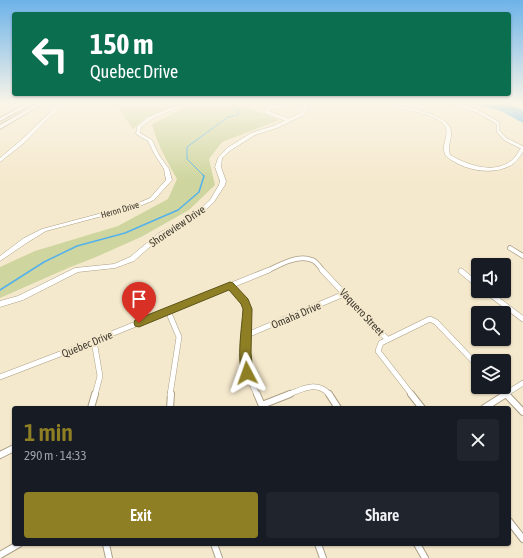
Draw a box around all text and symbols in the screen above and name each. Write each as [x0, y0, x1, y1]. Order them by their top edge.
icon: left [24, 28, 76, 80]
text: 150 m [90, 28, 153, 60]
text: Quebec Drive [90, 61, 178, 82]
street label: Heron Drive [100, 200, 140, 220]
street label: Shoreview Drive [147, 203, 207, 249]
map controls [471, 258, 511, 394]
button: sound [471, 258, 511, 298]
pin [122, 282, 156, 323]
street label: Vaquero Street [337, 286, 387, 338]
icon: arrive [128, 288, 150, 310]
street label: Omaha Drive [269, 299, 323, 331]
button: search [471, 306, 511, 346]
street label: Quebec Drive [60, 328, 114, 360]
position arrow [226, 352, 268, 394]
button: layers [471, 354, 511, 394]
text: 1 min [24, 419, 73, 446]
button: close [457, 419, 499, 461]
text: 290 m · 14:33 [24, 448, 87, 463]
button: Exit [24, 492, 258, 538]
button: Share [266, 492, 499, 538]

